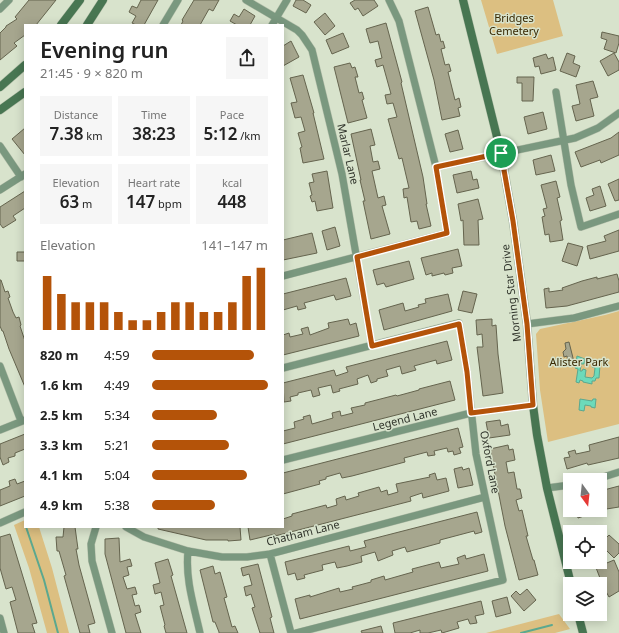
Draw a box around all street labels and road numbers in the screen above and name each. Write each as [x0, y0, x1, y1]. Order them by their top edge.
street label: Marlar Lane [334, 122, 363, 186]
street label: Morning Star Drive [497, 243, 524, 343]
street label: Legend Lane [371, 403, 439, 434]
street label: Oxford Lane [477, 429, 504, 495]
street label: Chatham Lane [265, 516, 341, 549]

